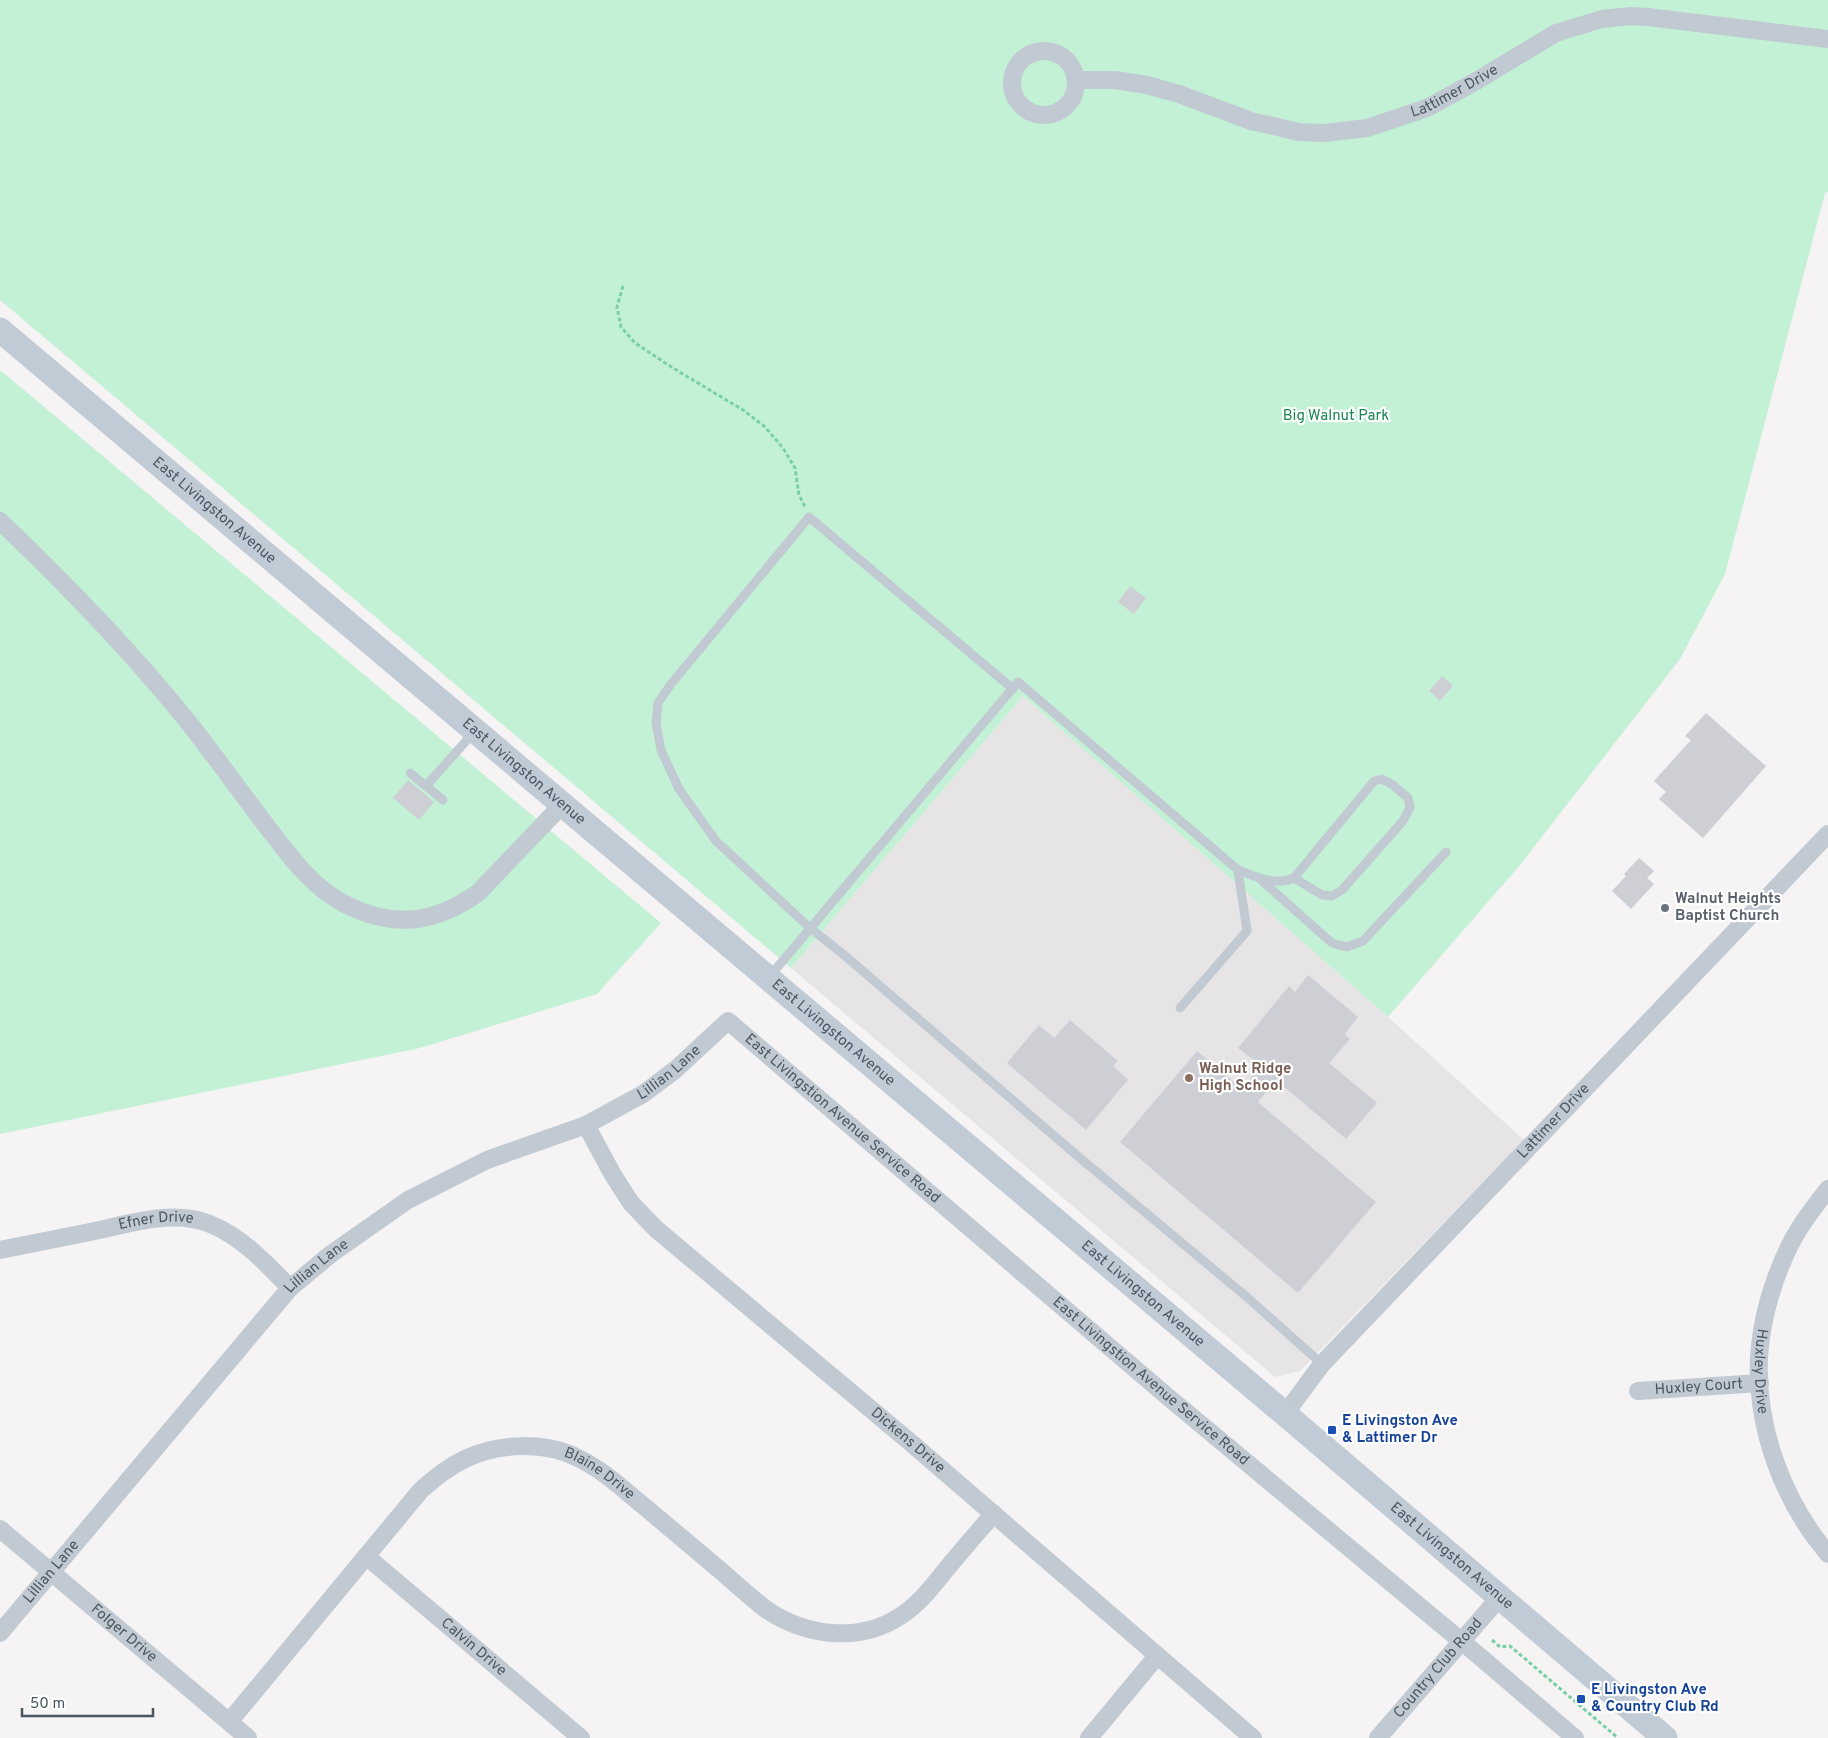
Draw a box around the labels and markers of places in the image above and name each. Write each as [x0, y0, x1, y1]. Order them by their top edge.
place label: Walnut Heights Baptist Church [1675, 890, 1781, 926]
marker: Walnut Heights Baptist Church [1659, 902, 1671, 914]
place label: Walnut Ridge High School [1199, 1060, 1291, 1096]
marker: Walnut Ridge High School [1183, 1072, 1195, 1084]
place label: E Livingston Ave & Lattimer Dr [1342, 1412, 1458, 1448]
marker: E Livingston Ave & Lattimer Dr [1326, 1424, 1338, 1436]
place label: E Livingston Ave & Country Club Rd [1591, 1681, 1719, 1717]
marker: E Livingston Ave & Country Club Rd [1575, 1693, 1587, 1705]

